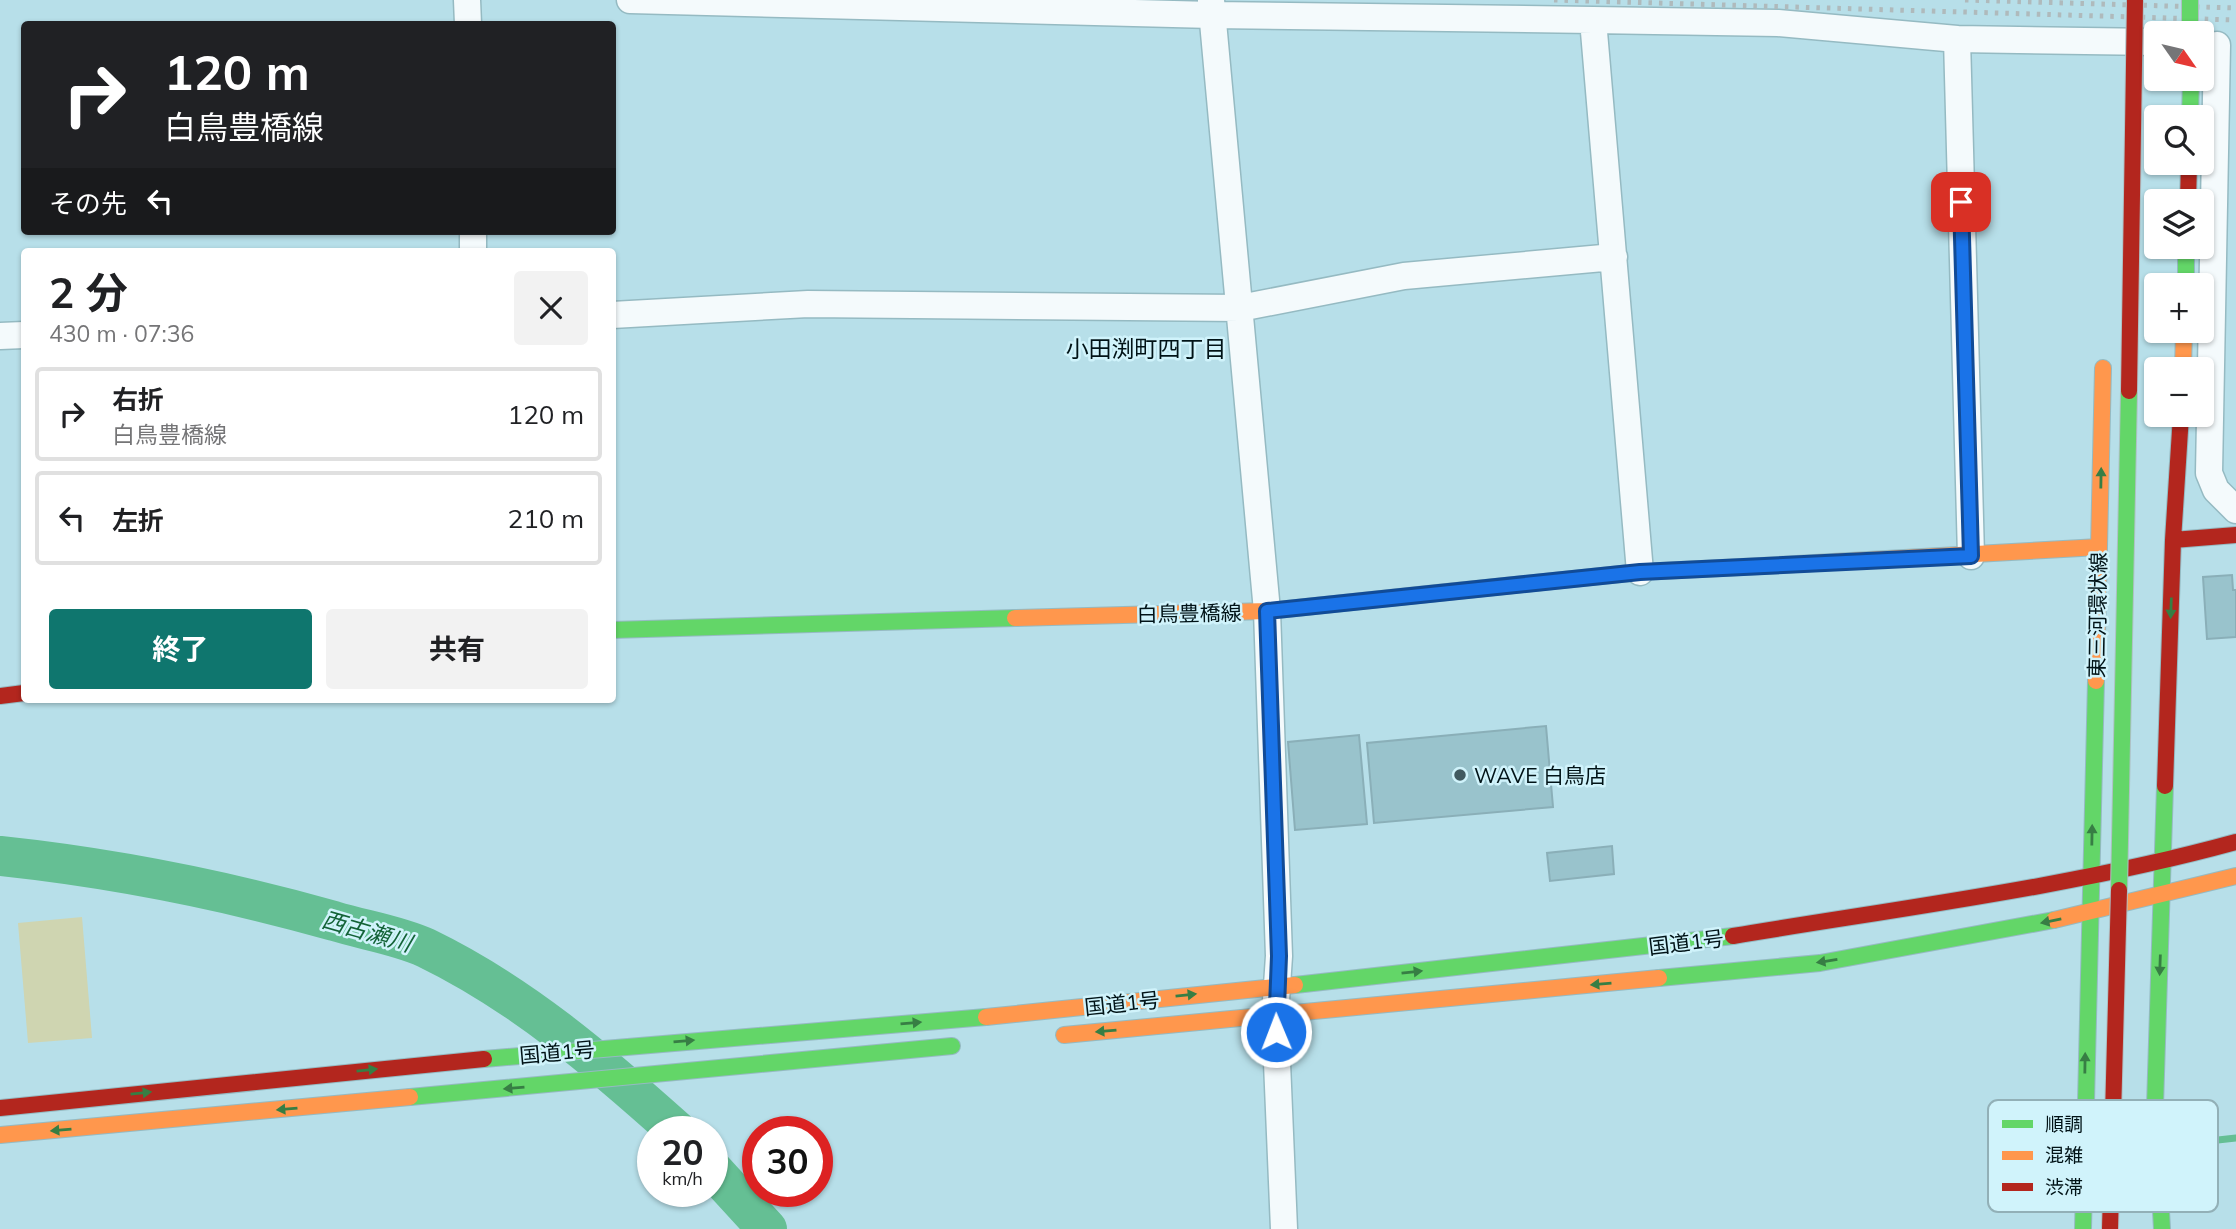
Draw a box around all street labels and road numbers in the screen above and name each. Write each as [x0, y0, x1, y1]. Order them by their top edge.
street label: 東三河環状線 [2083, 552, 2111, 678]
street label: 白鳥豊橋線 [1136, 599, 1242, 627]
street label: 国道1号 [1647, 924, 1725, 960]
street label: 国道1号 [1083, 986, 1161, 1020]
street label: 国道1号 [518, 1036, 596, 1068]

